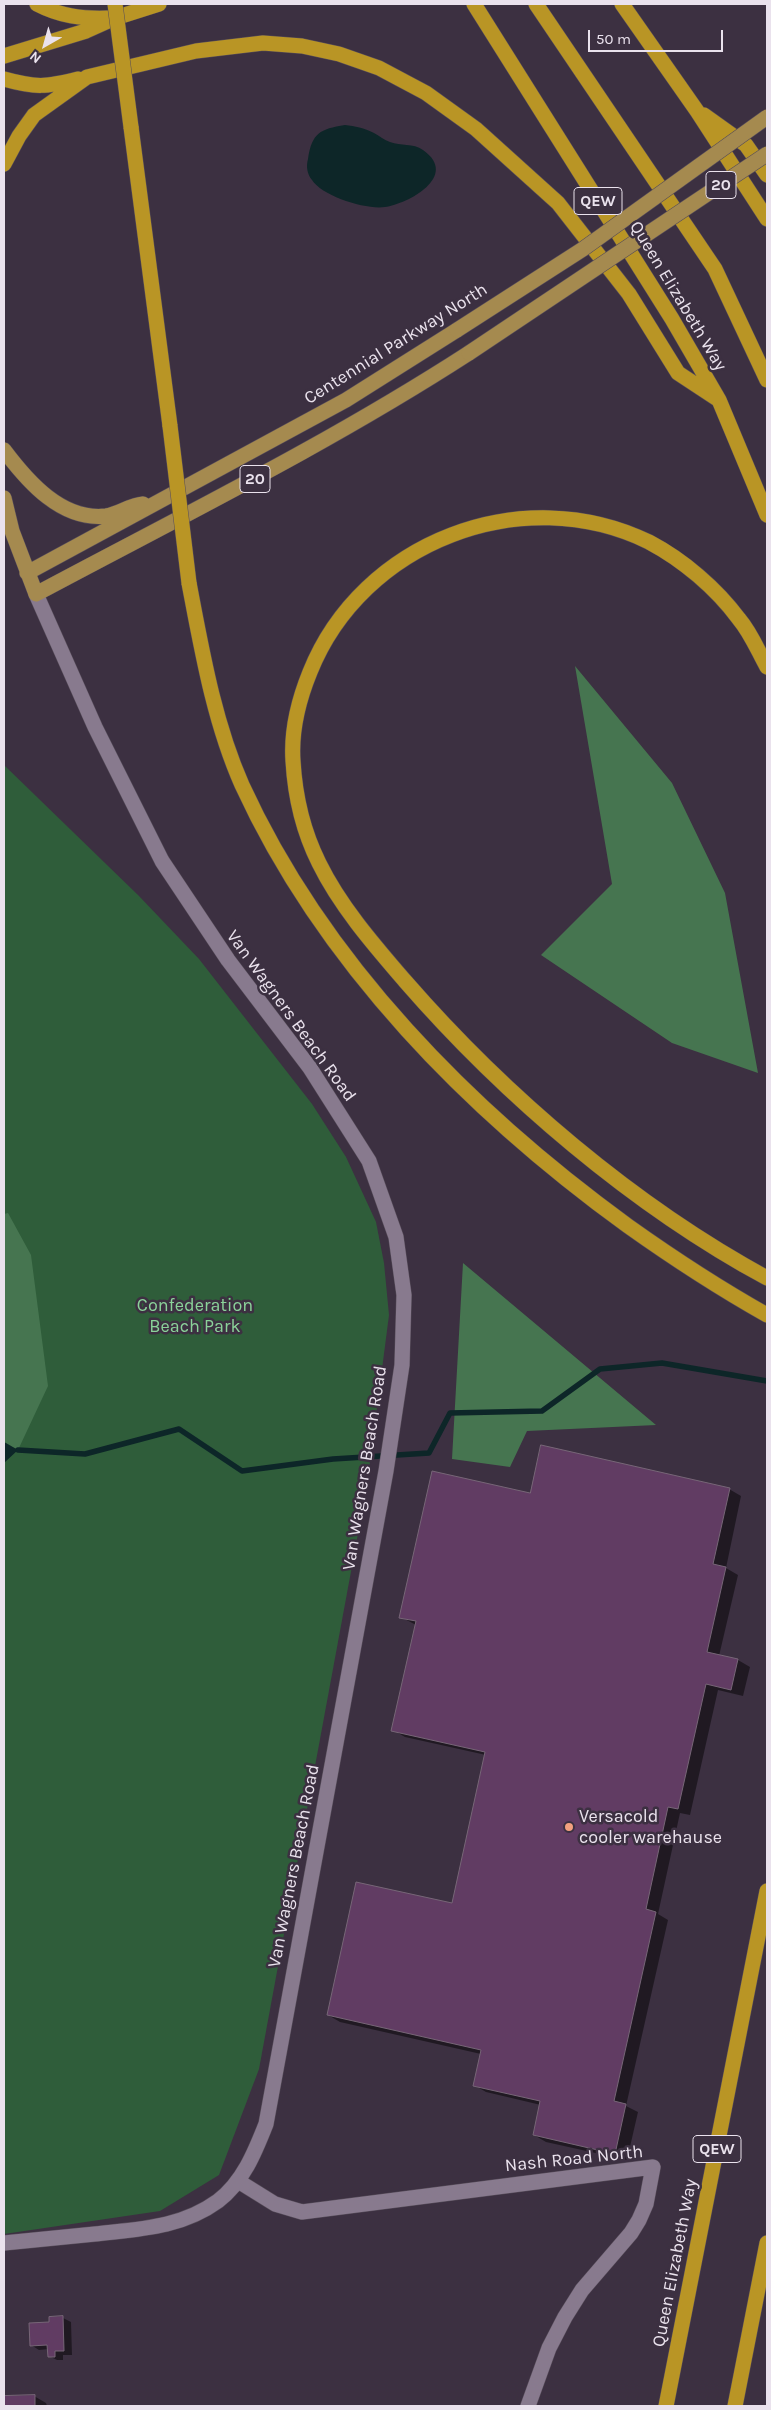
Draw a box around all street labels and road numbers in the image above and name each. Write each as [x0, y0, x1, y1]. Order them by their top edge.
road number: 20 [706, 172, 736, 198]
road number: QEW [574, 188, 622, 215]
street label: Queen Elizabeth Way [625, 217, 731, 375]
street label: Centennial Parkway North [300, 279, 492, 409]
road number: 20 [240, 466, 270, 492]
street label: Van Wagners Beach Road [222, 926, 360, 1106]
street label: Van Wagners Beach Road [338, 1364, 392, 1572]
street label: Van Wagners Beach Road [264, 1762, 324, 1970]
road number: QEW [693, 2136, 741, 2162]
street label: Nash Road North [504, 2141, 644, 2177]
street label: Queen Elizabeth Way [648, 2177, 702, 2349]

